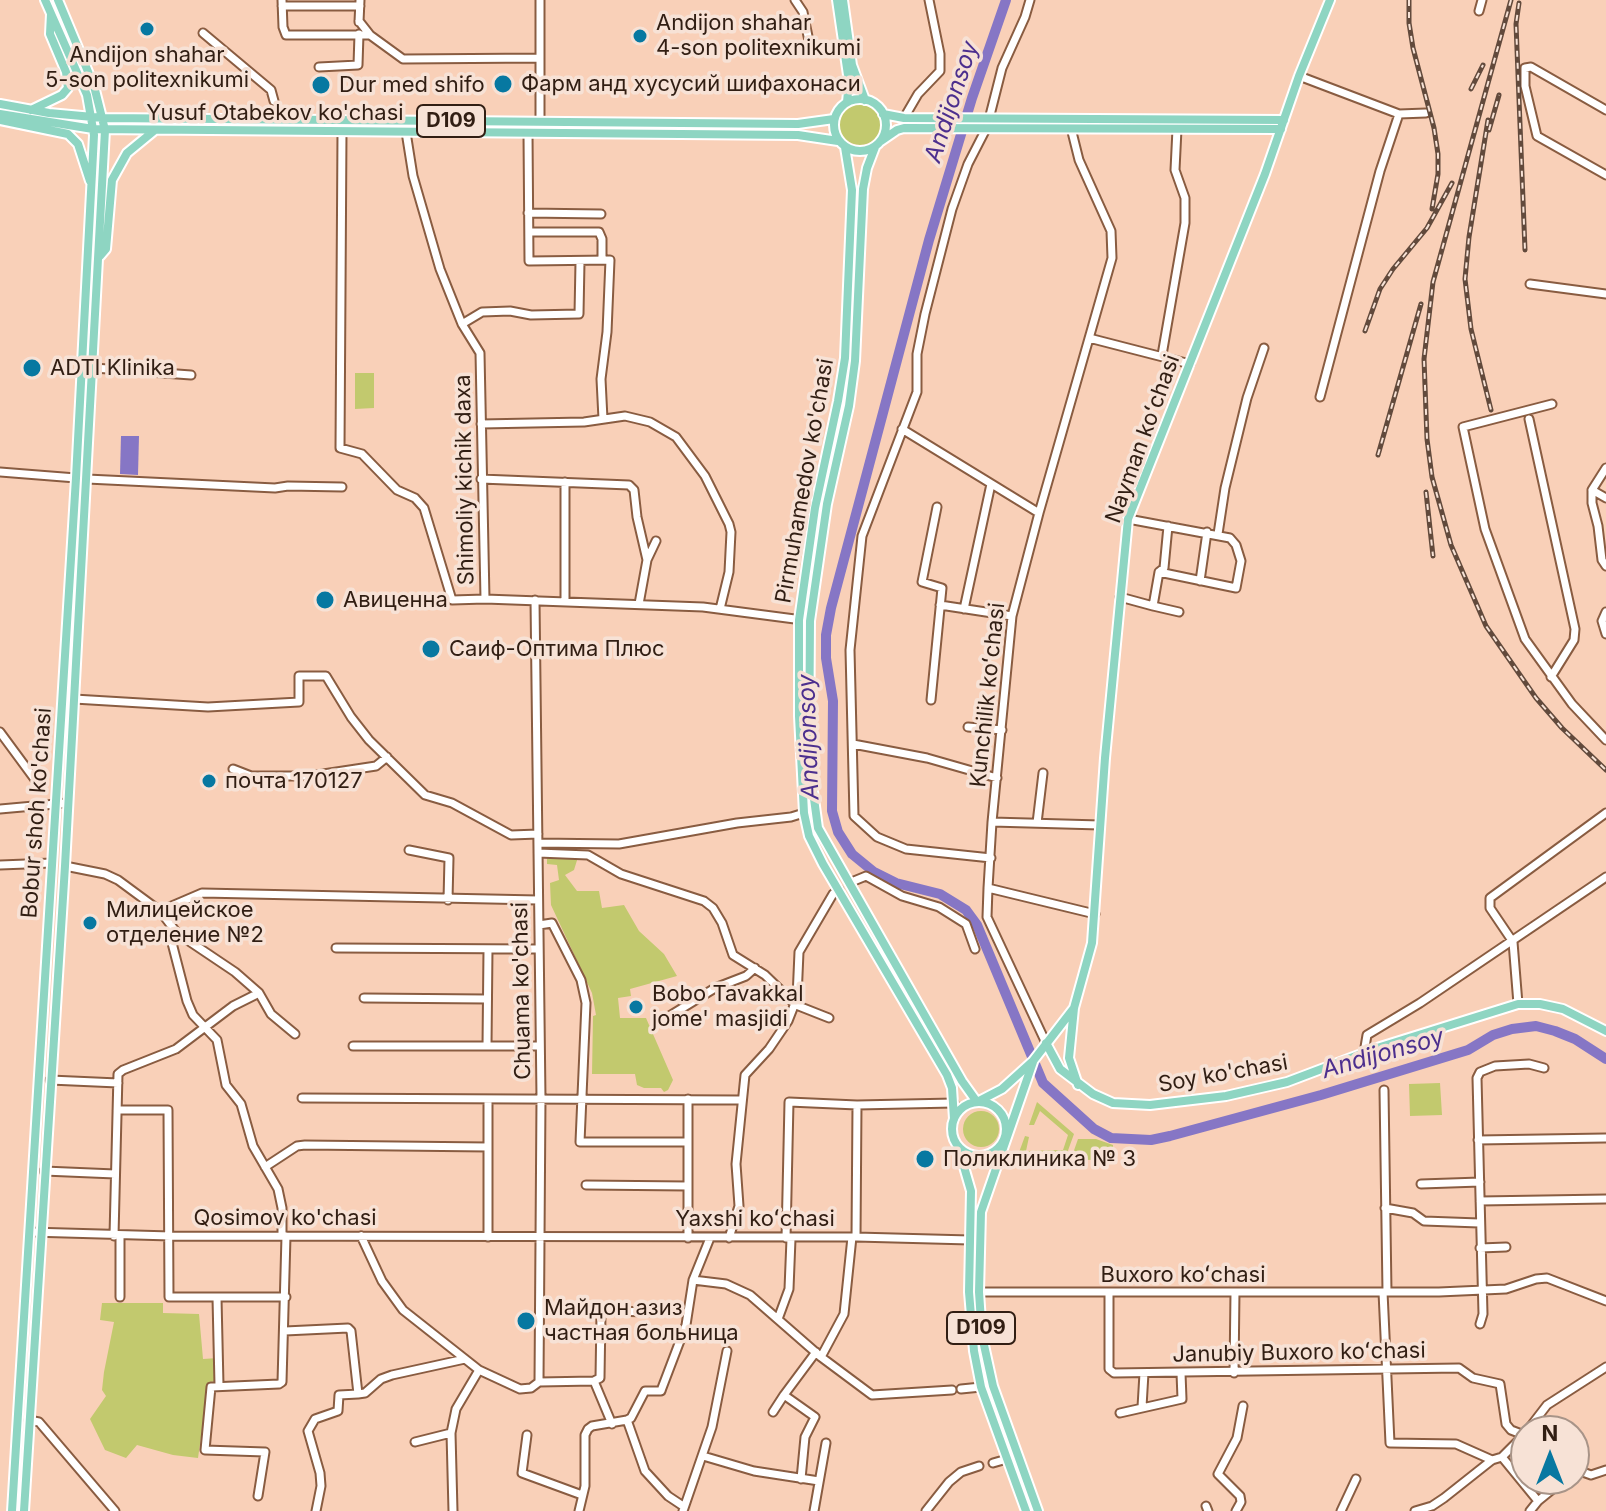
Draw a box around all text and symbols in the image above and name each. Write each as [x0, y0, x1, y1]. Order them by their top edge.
place label: Andijon shahar 4-son politexnikumi [656, 10, 861, 62]
marker: Andijon shahar 5-son politexnikumi [138, 20, 156, 38]
marker: Andijon shahar 4-son politexnikumi [631, 27, 649, 45]
water label: Andijonsoy [919, 38, 985, 166]
place label: Andijon shahar 5-son politexnikumi [45, 42, 249, 94]
place label: Фарм анд хусусий шифахонаси [521, 71, 861, 97]
place label: Dur med shifo [339, 72, 485, 98]
marker: Фарм анд хусусий шифахонаси [492, 73, 514, 95]
marker: Dur med shifo [310, 74, 332, 96]
street label: Yusuf Otabekov ko'chasi [146, 100, 404, 126]
road number: D109 [417, 105, 485, 137]
street label: Nayman koʻchasi [1100, 351, 1186, 527]
place label: ADTI Klinika [50, 355, 175, 381]
marker: ADTI Klinika [21, 357, 43, 379]
street label: Pirmuhamedov ko'chasi [770, 357, 840, 605]
street label: Shimoliy kichik daxa [450, 374, 480, 586]
place label: Авиценна [343, 587, 448, 613]
marker: Авиценна [314, 589, 336, 611]
street label: Kunchilik koʻchasi [965, 601, 1011, 789]
place label: Саиф-Оптима Плюс [449, 636, 665, 662]
marker: Саиф-Оптима Плюс [420, 638, 442, 660]
water label: Andijonsoy [792, 674, 826, 800]
street label: Bobur shoh ko'chasi [16, 707, 58, 919]
place label: почта 170127 [225, 768, 363, 794]
marker: почта 170127 [200, 772, 218, 790]
place label: Милицейское отделение №2 [106, 897, 264, 948]
street label: Chuama ko'chasi [507, 902, 537, 1080]
marker: Милицейское отделение №2 [81, 914, 99, 932]
place label: Bobo Tavakkal jome' masjidi [652, 981, 803, 1032]
marker: Bobo Tavakkal jome' masjidi [627, 998, 645, 1016]
water label: Andijonsoy [1319, 1023, 1447, 1085]
street label: Soy ko'chasi [1156, 1050, 1290, 1098]
place label: Поликлиника № 3 [943, 1146, 1136, 1172]
marker: Поликлиника № 3 [914, 1148, 936, 1170]
street label: Qosimov ko'chasi [193, 1205, 377, 1231]
street label: Yaxshi koʻchasi [675, 1206, 835, 1232]
street label: Buxoro koʻchasi [1101, 1262, 1265, 1288]
place label: Майдон азиз частная больница [544, 1295, 739, 1346]
marker: Майдон азиз частная больница [515, 1310, 537, 1332]
road number: D109 [947, 1312, 1015, 1344]
street label: Janubiy Buxoro koʻchasi [1172, 1338, 1426, 1368]
north arrow [1510, 1415, 1590, 1495]
text: N [1542, 1420, 1558, 1446]

